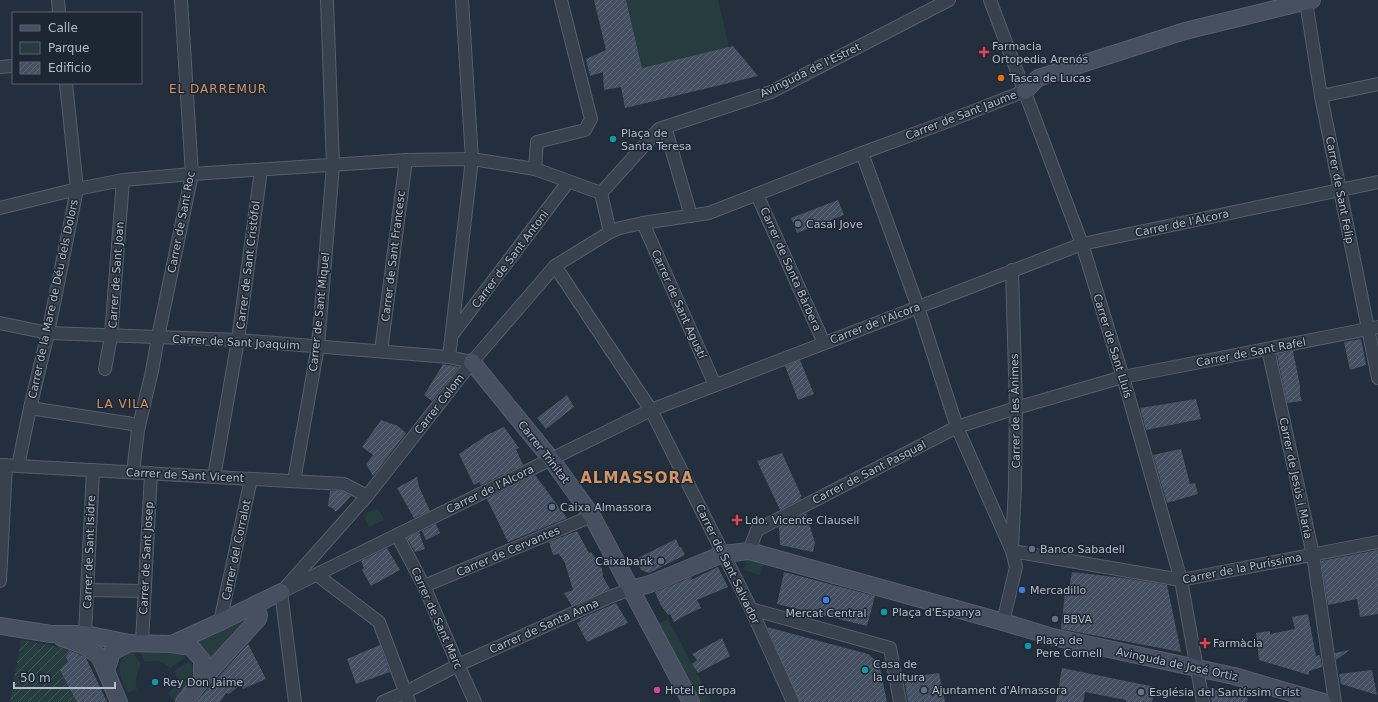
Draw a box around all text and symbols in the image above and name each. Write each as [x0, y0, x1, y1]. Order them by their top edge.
legend [12, 12, 142, 84]
text: Calle [48, 21, 78, 35]
street label: Avinguda de l'Estret [758, 40, 863, 100]
place label: Farmacia Ortopedia Arenós [992, 40, 1089, 66]
text: Parque [48, 41, 89, 55]
marker: Farmacia Ortopedia Arenós [979, 47, 989, 57]
text: Edificio [48, 61, 91, 75]
place label: Tasca de Lucas [1008, 72, 1092, 85]
marker: Tasca de Lucas [996, 73, 1006, 83]
district label: EL DARREMUR [169, 82, 267, 96]
street label: Carrer de Sant Jaume [904, 88, 1019, 143]
place label: Plaça de Santa Teresa [621, 127, 691, 153]
marker: Plaça de Santa Teresa [608, 134, 618, 144]
street label: Carrer de Sant Felip [1323, 135, 1356, 245]
street label: Carrer de Sant Roc [165, 170, 198, 274]
street label: Carrer de Sant Francesc [379, 190, 408, 322]
street label: Carrer de la Mare de Déu dels Dolors [26, 198, 81, 400]
street label: Carrer de Sant Cristòfol [234, 200, 263, 330]
street label: Carrer de Santa Bàrbera [757, 205, 824, 333]
street label: Carrer de l'Alcora [1134, 207, 1230, 240]
street label: Carrer de Sant Antoni [469, 208, 551, 311]
place label: Casal Jove [806, 218, 863, 231]
marker: Casal Jove [793, 219, 803, 229]
street label: Carrer de Sant Joan [106, 221, 127, 329]
street label: Carrer de Sant Agustí [649, 248, 709, 362]
street label: Carrer de Sant Miquel [307, 252, 332, 372]
street label: Carrer de Sant Lluís [1090, 292, 1135, 400]
street label: Carrer de l'Alcora [828, 300, 922, 347]
street label: Carrer de Sant Joaquim [172, 333, 300, 352]
street label: Carrer de Sant Rafel [1195, 335, 1307, 370]
street label: Carrer de les Ànimes [1008, 353, 1023, 469]
street label: Carrer Colom [412, 372, 467, 437]
district label: LA VILA [97, 397, 149, 411]
street label: Carrer de Jesús i Maria [1276, 416, 1315, 540]
street label: Carrer Trinitat [515, 418, 573, 487]
street label: Carrer de Sant Pasqual [810, 438, 928, 507]
street label: Carrer de l'Alcora [444, 463, 536, 516]
street label: Carrer de Sant Vicent [126, 466, 245, 485]
district label: ALMASSORA [580, 469, 694, 487]
street label: Carrer de Sant Isidre [81, 495, 98, 609]
street label: Carrer del Corralot [220, 498, 254, 601]
street label: Carrer de Sant Josep [137, 501, 156, 615]
place label: Caixa Almassora [560, 501, 652, 514]
marker: Caixa Almassora [547, 502, 557, 512]
street label: Carrer de Sant Salvador [693, 502, 762, 627]
place label: Ldo. Vicente Clausell [745, 514, 859, 527]
marker: Ldo. Vicente Clausell [732, 515, 742, 525]
street label: Carrer de Cervantes [455, 524, 562, 579]
place label: Banco Sabadell [1040, 543, 1125, 556]
marker: Banco Sabadell [1027, 544, 1037, 554]
street label: Carrer de la Puríssima [1181, 551, 1303, 586]
place label: Caixabank [595, 555, 654, 568]
marker: Caixabank [656, 556, 666, 566]
street label: Carrer de Sant Marc [408, 565, 465, 671]
place label: Mercadillo [1030, 584, 1086, 597]
marker: Mercadillo [1017, 585, 1027, 595]
marker: Mercat Central [821, 595, 831, 605]
street label: Carrer de Santa Anna [487, 596, 601, 657]
place label: Plaça d'Espanya [892, 606, 981, 619]
place label: Mercat Central [785, 607, 867, 620]
marker: Plaça d'Espanya [879, 607, 889, 617]
place label: BBVA [1063, 613, 1093, 626]
marker: BBVA [1050, 614, 1060, 624]
place label: Plaça de Pere Cornell [1036, 634, 1102, 660]
place label: Farmàcia [1213, 637, 1263, 650]
marker: Farmàcia [1200, 638, 1210, 648]
marker: Plaça de Pere Cornell [1023, 641, 1033, 651]
street label: Avinguda de José Ortiz [1115, 645, 1239, 684]
place label: Casa de la cultura [873, 658, 925, 684]
scale bar [14, 664, 115, 690]
marker: Casa de la cultura [860, 665, 870, 675]
text: 50 m [20, 671, 51, 685]
place label: Rey Don Jaime [163, 676, 243, 689]
marker: Rey Don Jaime [150, 677, 160, 687]
place label: Hotel Europa [665, 684, 736, 697]
place label: Ajuntament d'Almassora [932, 684, 1067, 697]
marker: Hotel Europa [652, 685, 662, 695]
marker: Ajuntament d'Almassora [919, 685, 929, 695]
place label: Església del Santíssim Crist [1149, 686, 1301, 699]
marker: Església del Santíssim Crist [1136, 687, 1146, 697]

